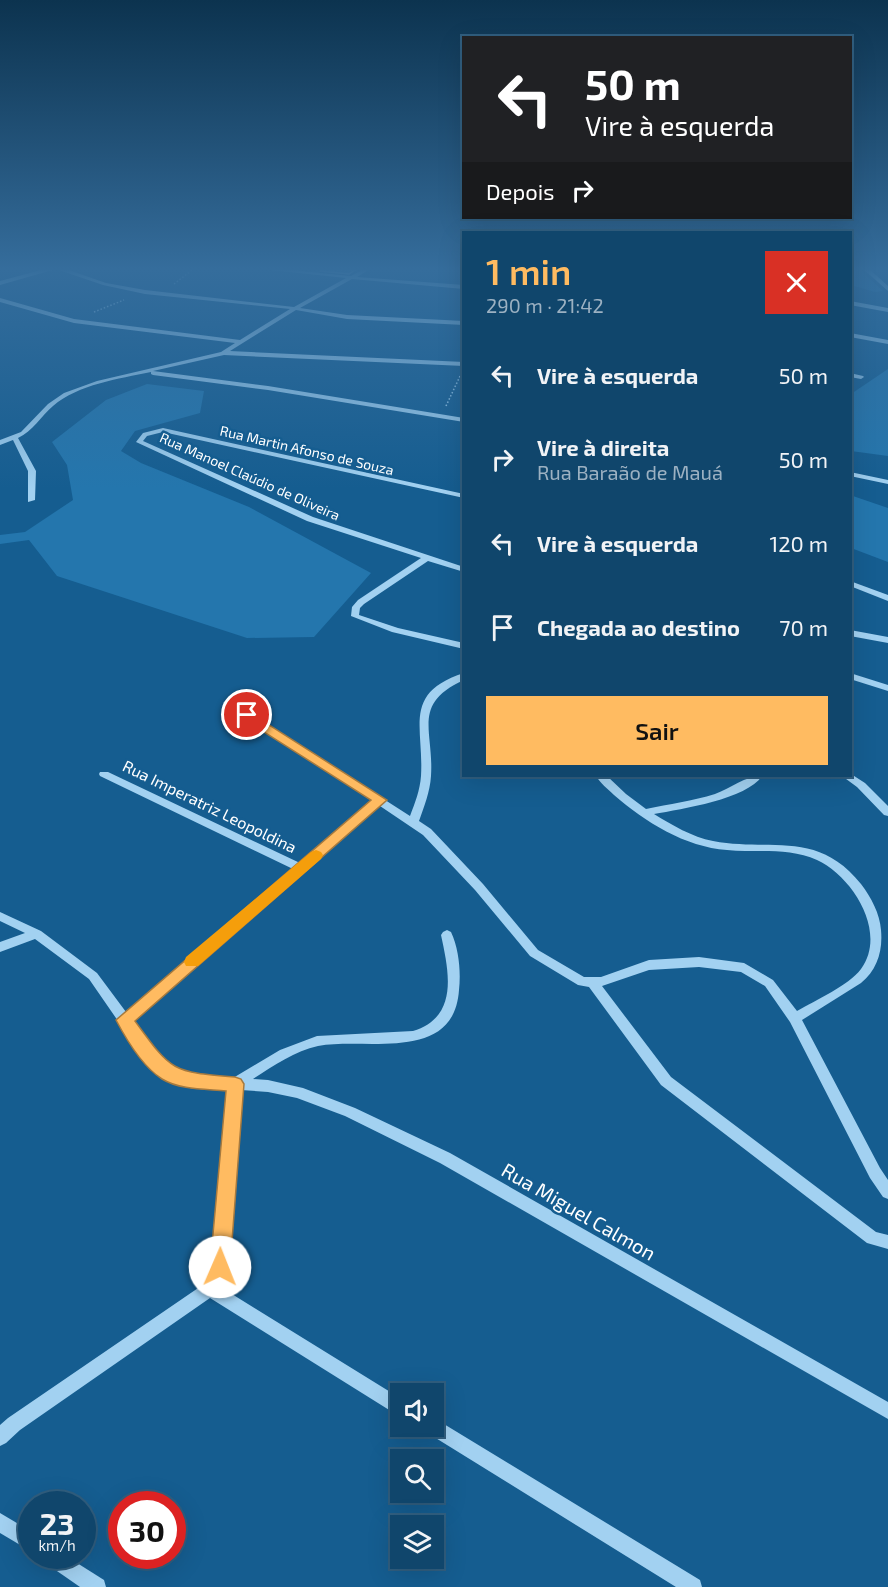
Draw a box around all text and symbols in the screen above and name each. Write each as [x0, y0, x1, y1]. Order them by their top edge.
text: 50 m [585, 58, 681, 108]
icon: left [486, 60, 564, 138]
text: Vire à esquerda [585, 109, 774, 141]
icon: right [566, 174, 599, 207]
text: Depois [486, 178, 554, 204]
text: 1 min [486, 249, 571, 292]
button: close [765, 251, 828, 314]
text: 290 m · 21:42 [486, 293, 604, 317]
icon: left [486, 359, 519, 392]
text: Vire à esquerda [537, 362, 698, 388]
text: 50 m [779, 362, 828, 388]
street label: Rua Martin Afonso de Souza [218, 422, 396, 478]
street label: Rua Manoel Claúdio de Oliveira [157, 428, 343, 524]
text: Vire à direita [537, 434, 669, 460]
icon: right [486, 443, 519, 476]
text: 50 m [779, 446, 828, 472]
text: Rua Baraão de Mauá [537, 460, 723, 484]
icon: left [486, 527, 519, 560]
text: Vire à esquerda [537, 530, 698, 556]
text: 120 m [769, 530, 828, 556]
icon: arrive [486, 611, 519, 644]
text: Chegada ao destino [537, 614, 740, 640]
text: 70 m [779, 614, 828, 640]
pin [221, 689, 272, 740]
button: Sair [486, 696, 828, 765]
icon: arrive [230, 698, 263, 731]
street label: Rua Imperatriz Leopoldina [120, 756, 300, 856]
street label: Rua Miguel Calmon [498, 1157, 660, 1265]
position arrow [188, 1235, 252, 1299]
map controls [390, 1383, 444, 1569]
button: sound [390, 1383, 444, 1437]
button: search [390, 1449, 444, 1503]
speed limit sign: 30 [108, 1491, 186, 1569]
text: 23 [40, 1505, 74, 1541]
button: layers [390, 1515, 444, 1569]
text: km/h [38, 1536, 76, 1554]

